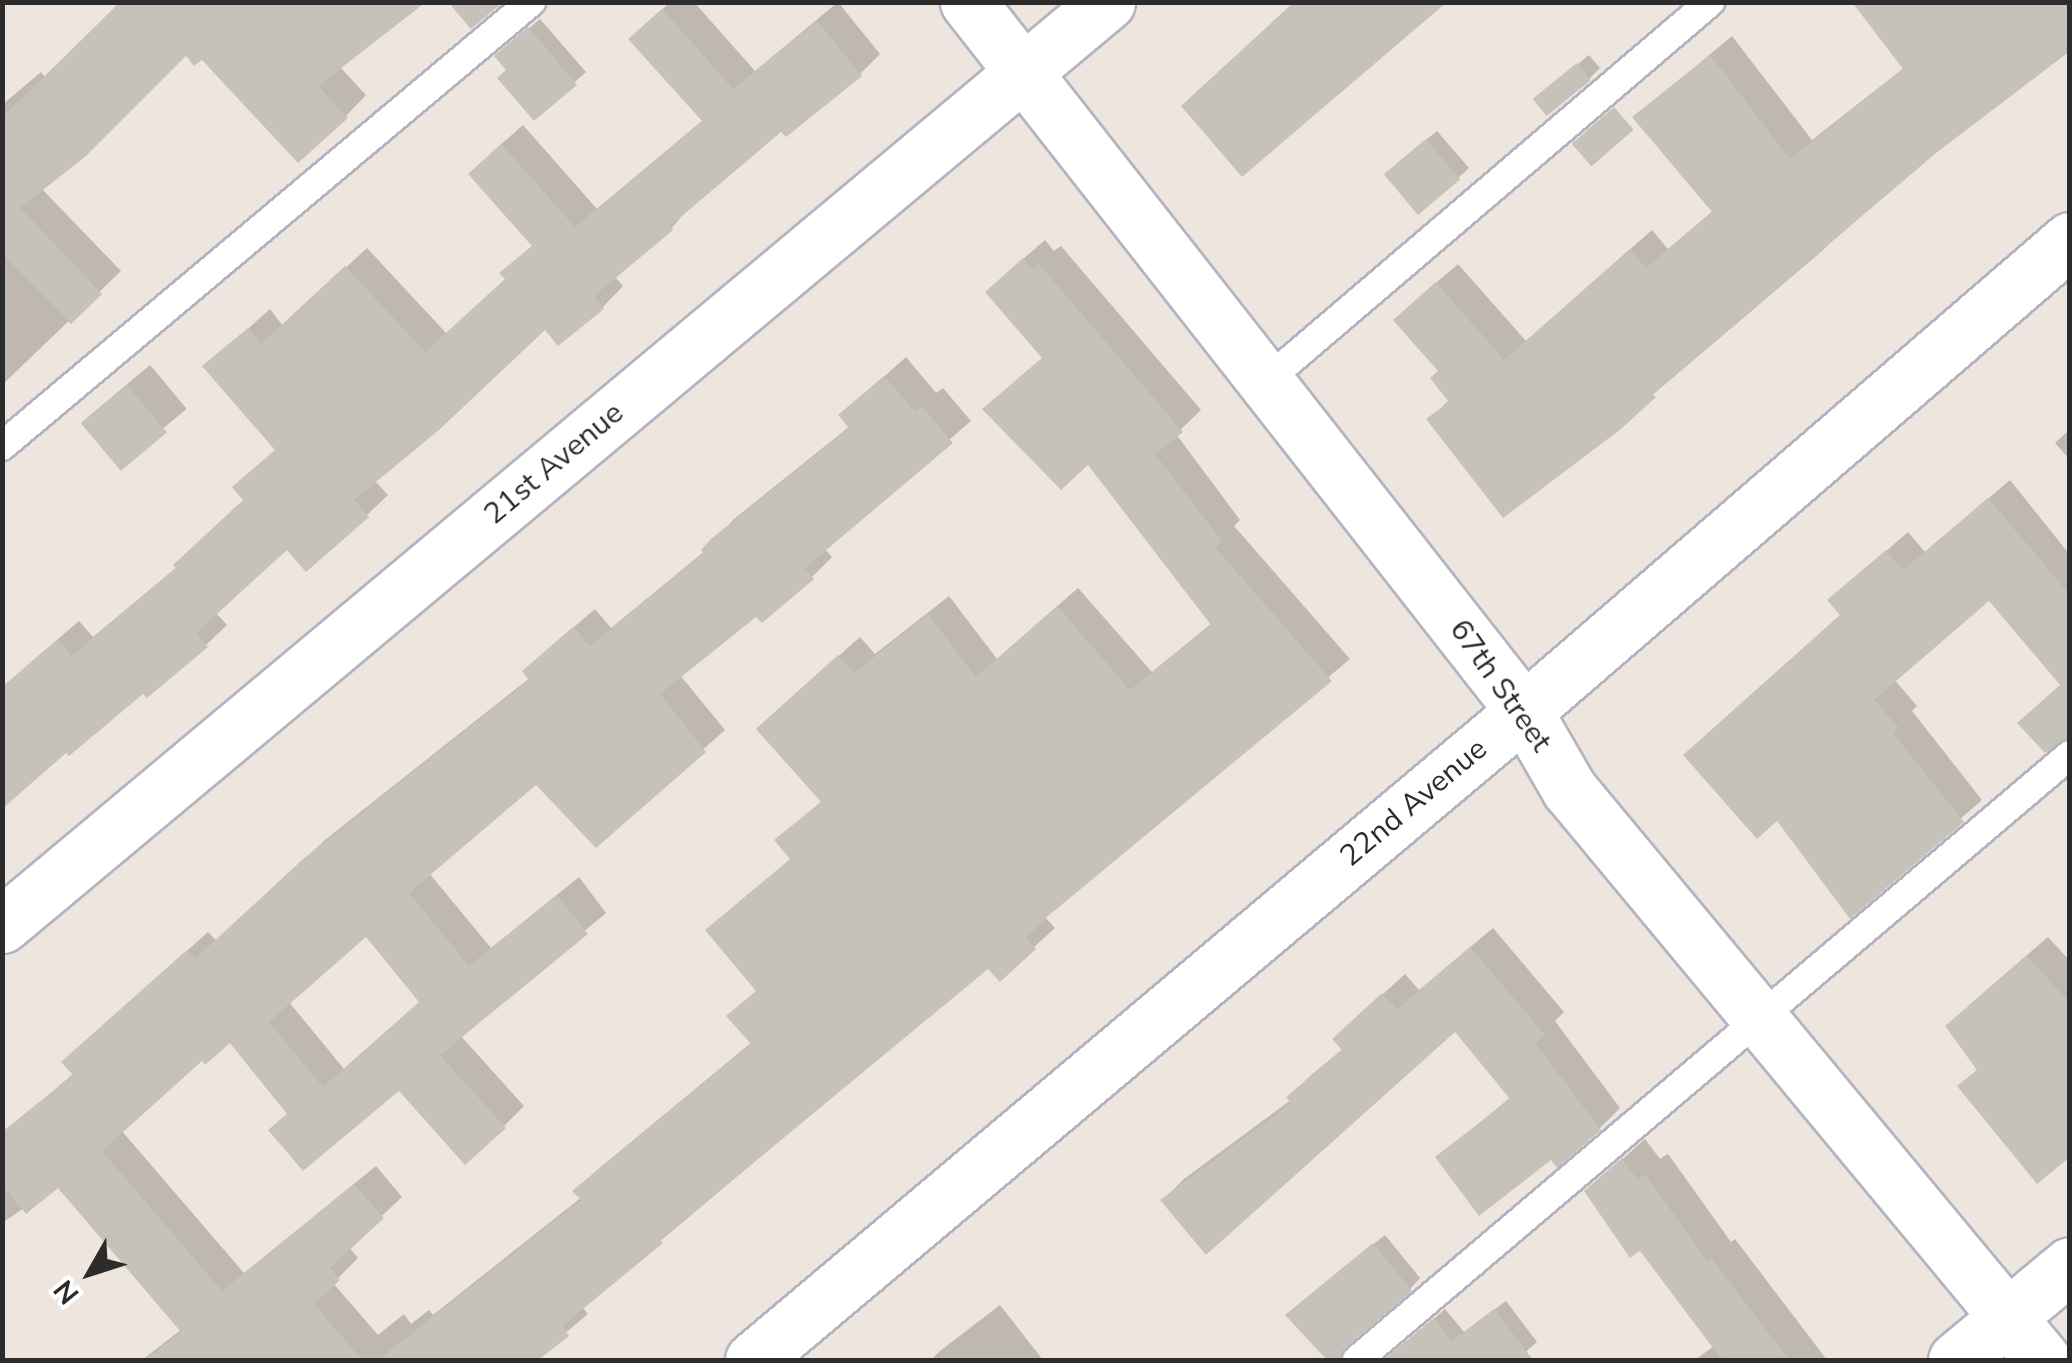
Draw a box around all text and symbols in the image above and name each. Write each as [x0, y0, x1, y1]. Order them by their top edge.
street label: 21st Avenue [477, 395, 631, 533]
street label: 67th Street [1441, 613, 1559, 759]
street label: 22nd Avenue [1333, 731, 1495, 875]
north arrow [40, 1223, 140, 1323]
text: N [45, 1272, 88, 1312]

